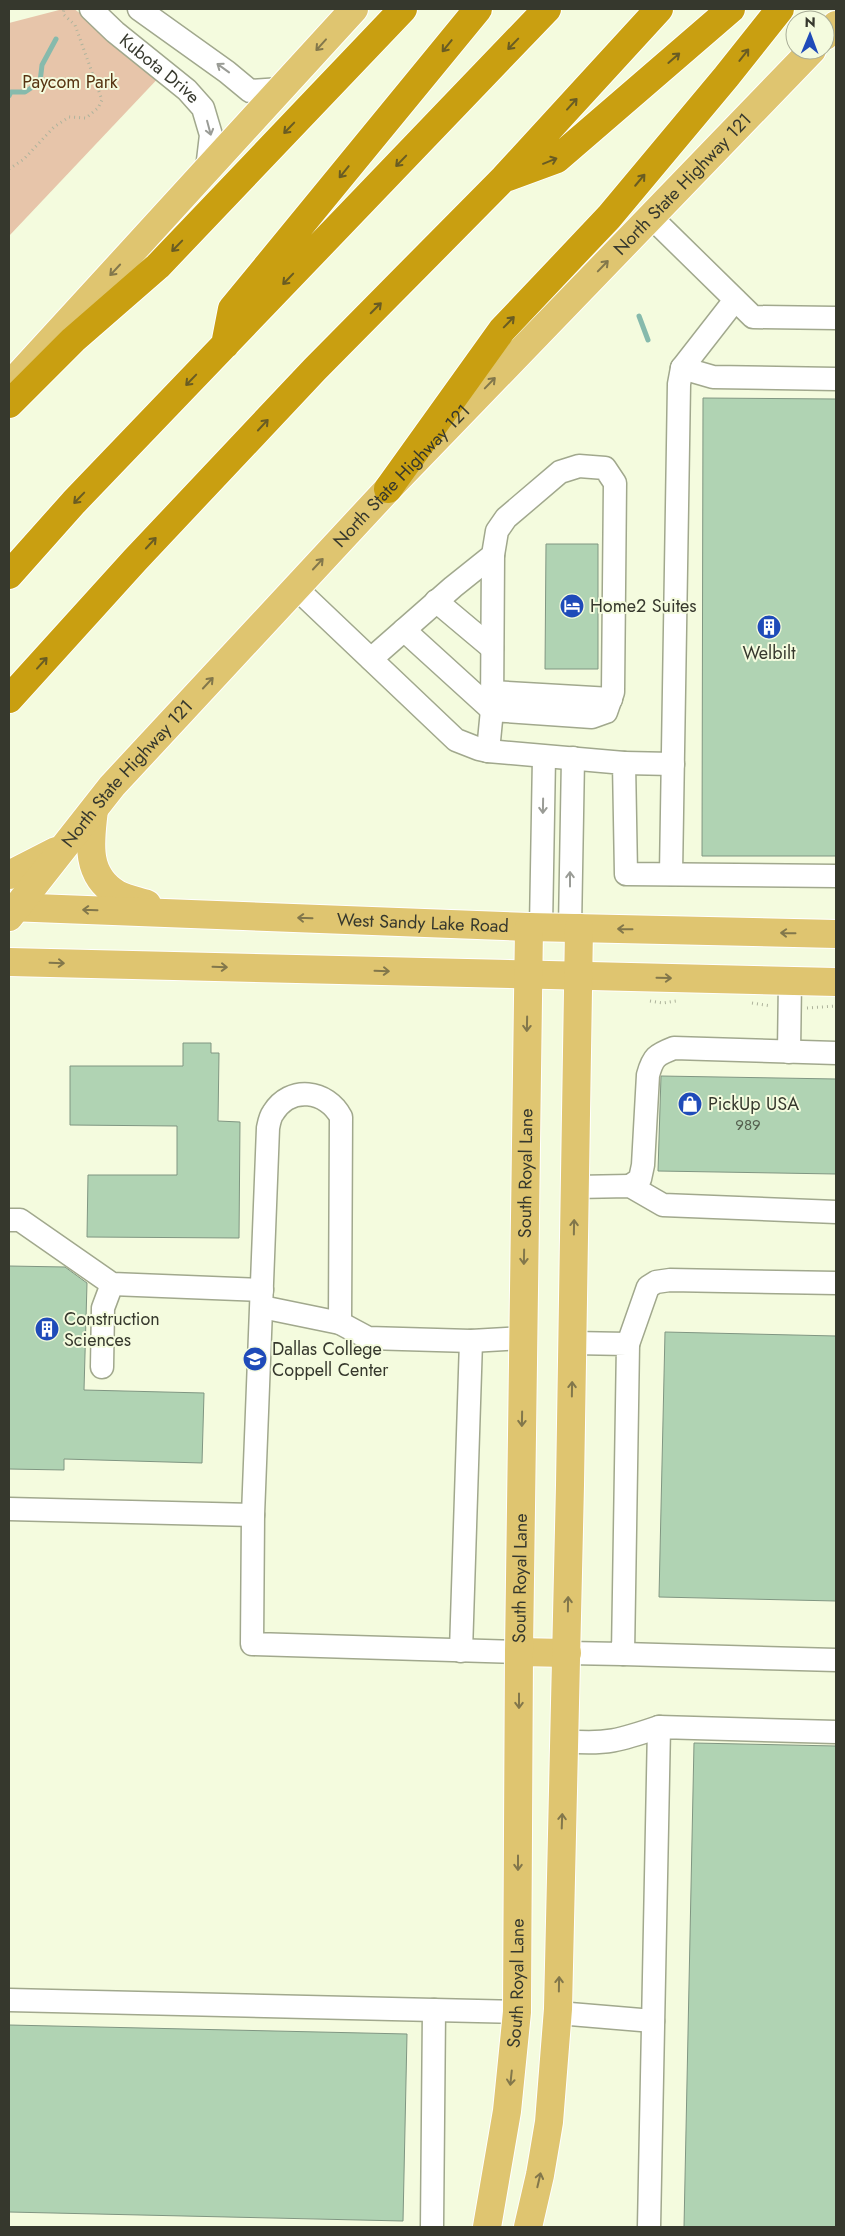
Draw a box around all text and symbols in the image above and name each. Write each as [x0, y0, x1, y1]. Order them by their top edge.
north arrow [785, 10, 835, 60]
text: N [804, 12, 816, 32]
street label: Kubota Drive [114, 27, 206, 109]
one-way arrow [315, 38, 327, 51]
one-way arrow [507, 38, 519, 50]
one-way arrow [441, 40, 452, 53]
one-way arrow [738, 49, 749, 62]
one-way arrow [668, 52, 681, 63]
one-way arrow [217, 63, 230, 74]
park label: Paycom Park [22, 69, 118, 95]
one-way arrow [566, 97, 578, 110]
street label: North State Highway 121 [608, 107, 757, 261]
one-way arrow [205, 120, 214, 136]
one-way arrow [283, 122, 295, 134]
one-way arrow [395, 155, 407, 168]
one-way arrow [542, 156, 557, 166]
one-way arrow [338, 165, 349, 178]
one-way arrow [634, 174, 645, 187]
one-way arrow [171, 239, 183, 252]
one-way arrow [597, 260, 609, 272]
one-way arrow [109, 264, 121, 276]
one-way arrow [282, 273, 294, 285]
one-way arrow [370, 302, 382, 314]
one-way arrow [503, 316, 515, 328]
one-way arrow [185, 374, 197, 387]
one-way arrow [484, 377, 496, 389]
street label: North State Highway 121 [327, 398, 476, 553]
one-way arrow [257, 419, 269, 431]
one-way arrow [73, 491, 85, 504]
one-way arrow [145, 537, 157, 550]
one-way arrow [312, 558, 324, 571]
hotel icon: Home2 Suites [559, 593, 585, 619]
place label: Home2 Suites [590, 593, 697, 619]
building icon: Welbilt [756, 614, 782, 640]
place label: Welbilt [742, 640, 796, 666]
one-way arrow [36, 657, 47, 670]
one-way arrow [202, 677, 214, 690]
street label: North State Highway 121 [55, 694, 199, 853]
one-way arrow [538, 797, 548, 813]
one-way arrow [565, 871, 575, 888]
one-way arrow [83, 905, 99, 914]
street label: West Sandy Lake Road [336, 907, 509, 939]
one-way arrow [298, 913, 314, 923]
one-way arrow [617, 924, 634, 934]
one-way arrow [780, 928, 796, 938]
one-way arrow [49, 958, 65, 968]
one-way arrow [212, 962, 228, 972]
one-way arrow [374, 967, 390, 976]
one-way arrow [656, 974, 672, 983]
one-way arrow [522, 1016, 532, 1032]
shop icon: PickUp USA [677, 1091, 703, 1117]
place label: PickUp USA [708, 1091, 799, 1117]
street label: South Royal Lane [512, 1108, 539, 1238]
house number: 989 [735, 1114, 761, 1136]
one-way arrow [569, 1219, 579, 1236]
one-way arrow [520, 1248, 529, 1264]
place label: Construction Sciences [64, 1306, 160, 1353]
building icon: Construction Sciences [34, 1316, 60, 1342]
place label: Dallas College Coppell Center [272, 1336, 389, 1383]
school or university icon: Dallas College Coppell Center [242, 1346, 268, 1372]
one-way arrow [567, 1382, 577, 1398]
one-way arrow [518, 1411, 527, 1427]
street label: South Royal Lane [506, 1513, 534, 1643]
one-way arrow [563, 1597, 572, 1613]
one-way arrow [514, 1692, 524, 1709]
one-way arrow [558, 1813, 567, 1829]
one-way arrow [513, 1855, 523, 1871]
street label: South Royal Lane [500, 1918, 531, 2049]
one-way arrow [554, 1976, 563, 1992]
one-way arrow [506, 2070, 515, 2086]
one-way arrow [535, 2172, 544, 2188]

